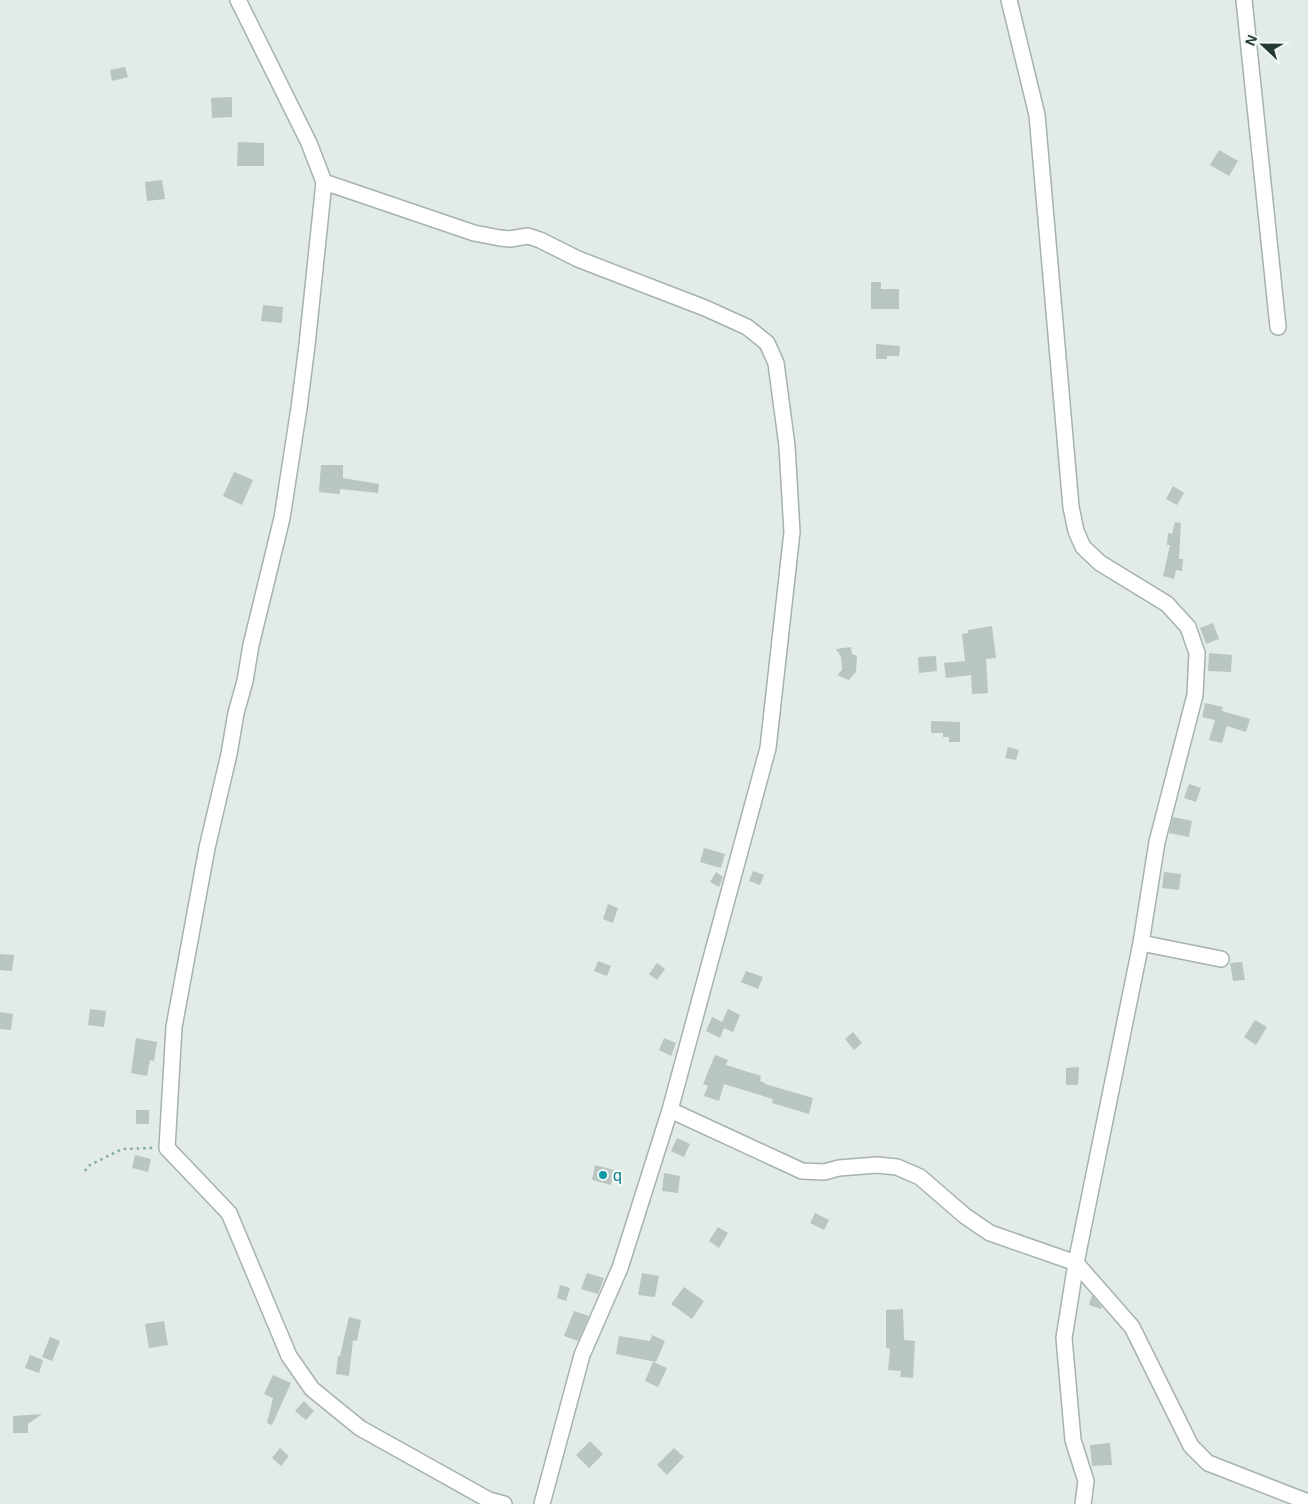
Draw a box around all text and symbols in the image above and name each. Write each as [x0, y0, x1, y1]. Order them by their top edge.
north arrow [1238, 20, 1288, 70]
text: N [1242, 32, 1260, 48]
place label: q [613, 1167, 622, 1184]
marker: q [597, 1169, 609, 1181]

